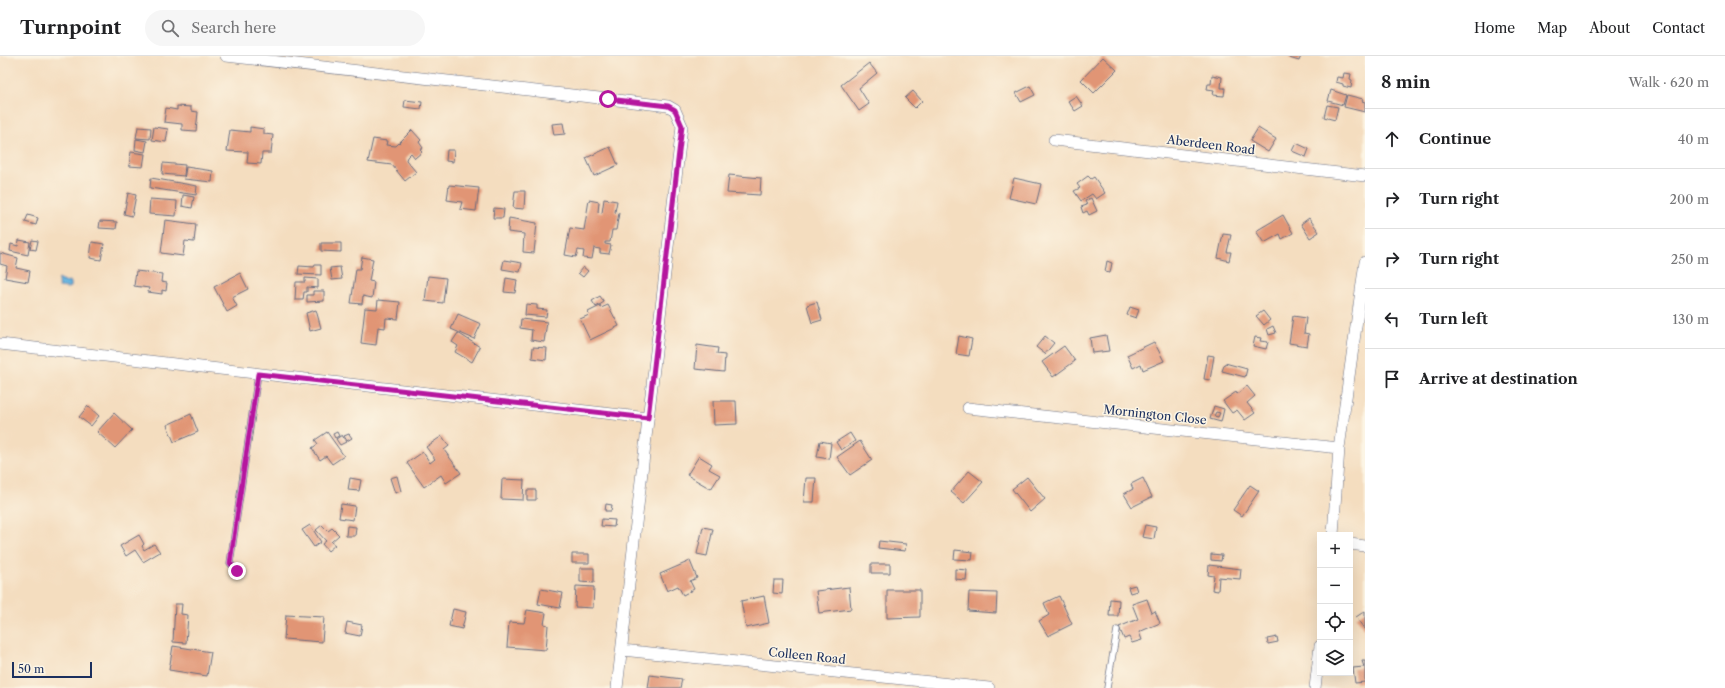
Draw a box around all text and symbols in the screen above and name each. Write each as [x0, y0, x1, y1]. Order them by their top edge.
search box [145, 10, 425, 46]
text: Turnpoint [20, 16, 121, 39]
icon: search [159, 17, 181, 39]
text: Search here [191, 18, 276, 37]
text: Home [1474, 19, 1515, 37]
text: Map [1537, 19, 1567, 37]
text: About [1589, 19, 1630, 37]
text: Contact [1652, 19, 1705, 37]
text: 8 min [1381, 72, 1430, 92]
text: Walk · 620 m [1628, 74, 1709, 90]
route start [599, 90, 617, 108]
icon: ahead [1381, 128, 1403, 150]
text: Continue [1419, 129, 1491, 148]
text: 40 m [1678, 131, 1709, 147]
street label: Aberdeen Road [1165, 132, 1257, 157]
icon: right [1381, 188, 1403, 210]
text: Turn right [1419, 189, 1499, 208]
text: 200 m [1669, 191, 1709, 207]
icon: right [1381, 248, 1403, 270]
text: Turn right [1419, 249, 1499, 268]
text: 250 m [1671, 251, 1709, 267]
icon: left [1381, 308, 1403, 330]
text: Turn left [1419, 309, 1488, 328]
text: 130 m [1673, 311, 1709, 327]
icon: arrive [1381, 368, 1403, 390]
text: Arrive at destination [1419, 369, 1578, 388]
street label: Mornington Close [1103, 402, 1208, 427]
map controls [1317, 532, 1353, 676]
button: + [1317, 532, 1353, 568]
route end [228, 562, 246, 580]
button: − [1317, 568, 1353, 604]
button: locate [1317, 604, 1353, 640]
button: layers [1317, 640, 1353, 676]
street label: Colleen Road [768, 644, 847, 667]
scale bar [12, 660, 92, 679]
text: 50 m [18, 662, 44, 676]

